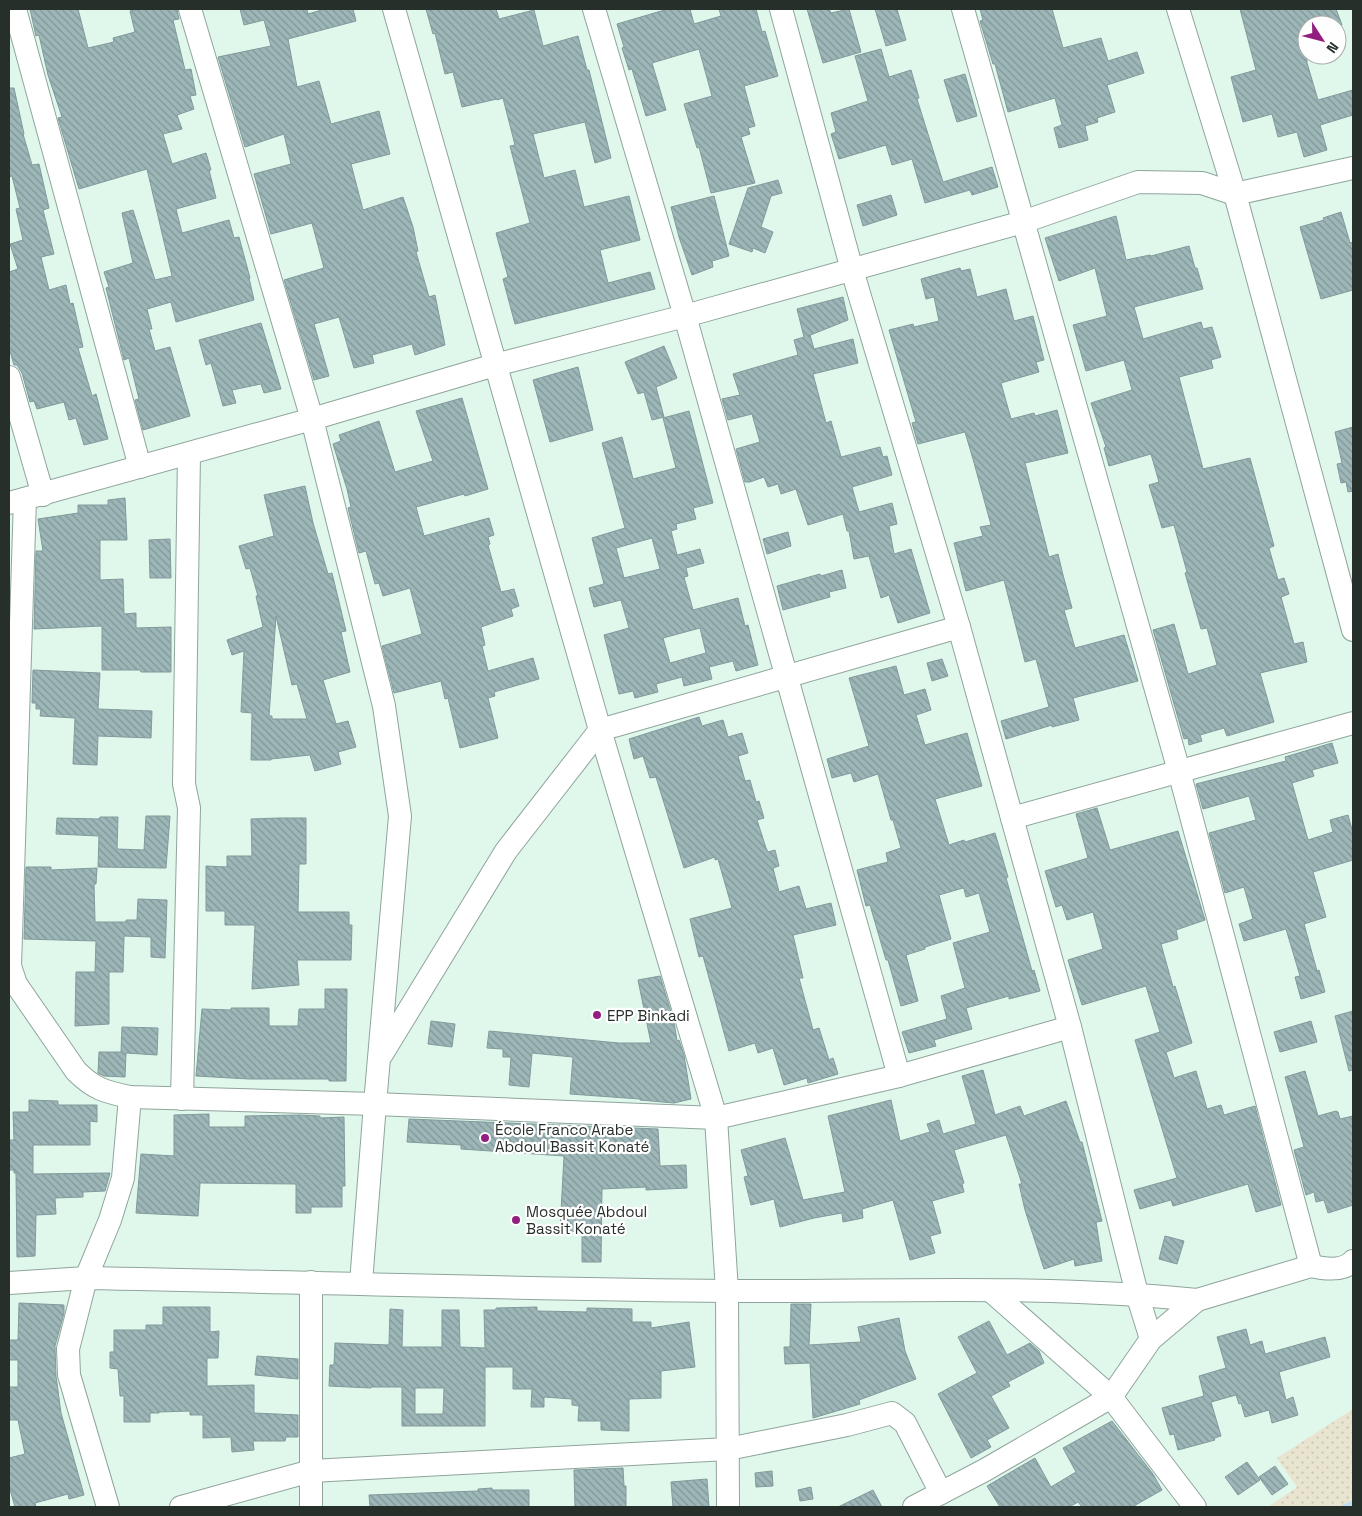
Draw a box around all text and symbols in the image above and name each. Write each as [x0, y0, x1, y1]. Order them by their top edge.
north arrow [1297, 15, 1347, 65]
text: N [1322, 39, 1343, 57]
place label: EPP Binkadi [607, 1006, 690, 1025]
marker: EPP Binkadi [591, 1009, 603, 1021]
place label: École Franco Arabe Abdoul Bassit Konaté [495, 1120, 650, 1156]
marker: École Franco Arabe Abdoul Bassit Konaté [479, 1132, 491, 1144]
place label: Mosquée Abdoul Bassit Konaté [526, 1202, 647, 1238]
marker: Mosquée Abdoul Bassit Konaté [510, 1214, 522, 1226]

